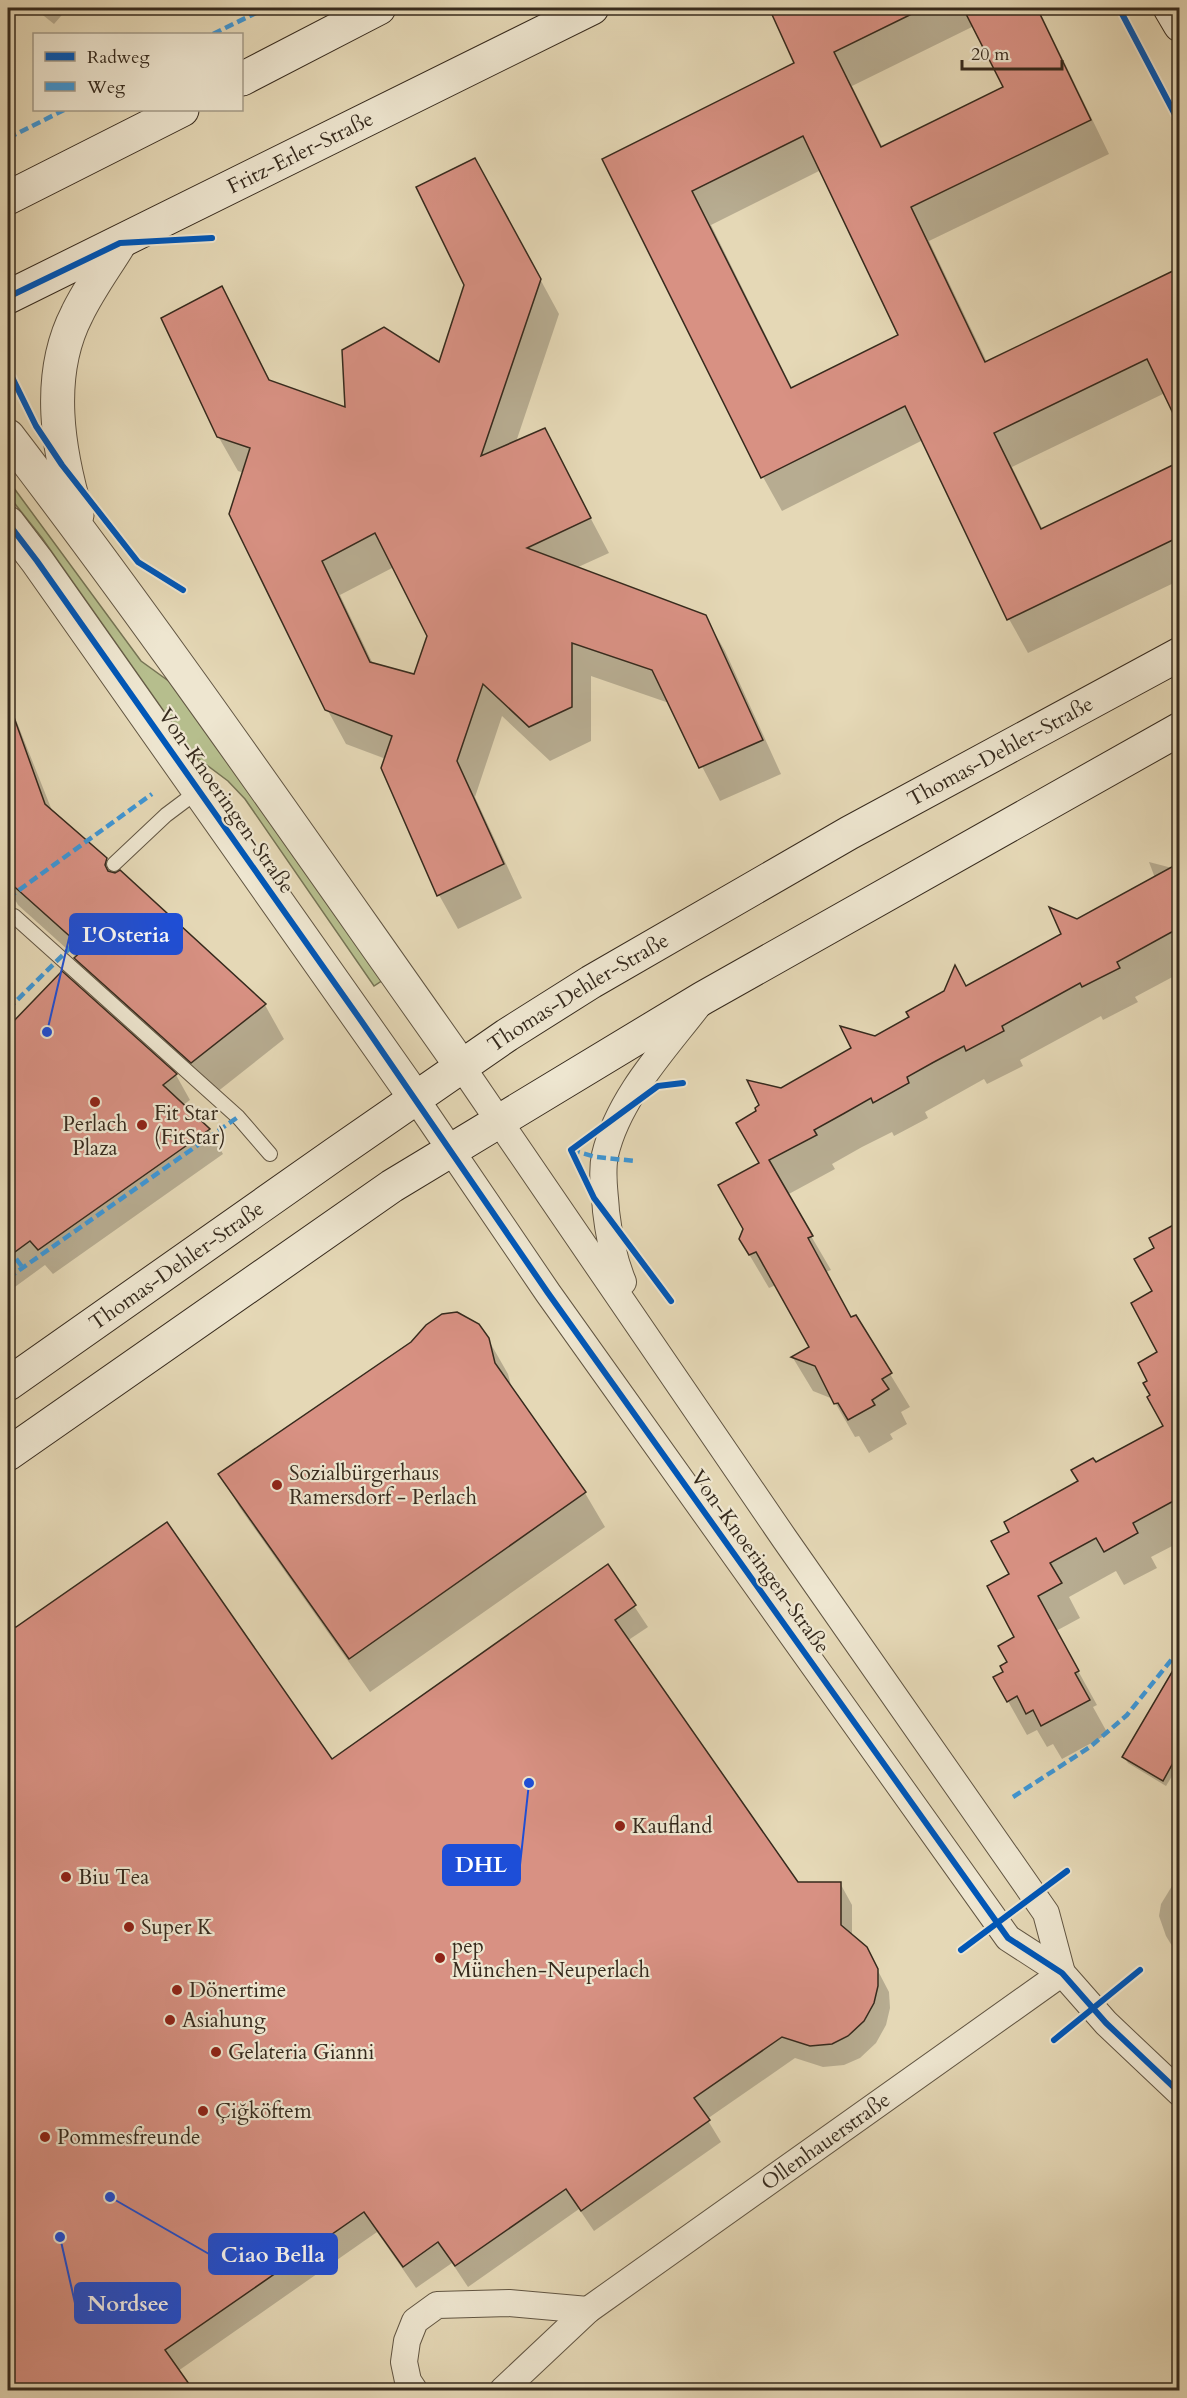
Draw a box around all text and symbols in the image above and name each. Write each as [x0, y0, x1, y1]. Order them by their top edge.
legend [33, 33, 243, 111]
scale bar [962, 33, 1062, 71]
text: 20 m [971, 42, 1010, 67]
text: Radweg [87, 45, 150, 70]
text: Weg [86, 75, 126, 100]
street label: Fritz-Erler-Straße [222, 104, 378, 201]
street label: Thomas-Dehler-Straße [902, 689, 1098, 813]
street label: Von-Knoeringen-Straße [151, 702, 301, 900]
callout: L'Osteria [70, 914, 182, 954]
text: L'Osteria [82, 920, 170, 950]
street label: Thomas-Dehler-Straße [482, 926, 674, 1059]
marker: Perlach Plaza [88, 1095, 102, 1109]
place label: Fit Star (FitStar) [154, 1099, 226, 1152]
place label: Perlach Plaza [62, 1110, 128, 1163]
marker: Fit Star (FitStar) [135, 1118, 149, 1132]
street label: Thomas-Dehler-Straße [83, 1194, 270, 1337]
place label: Sozialbürgerhaus Ramersdorf - Perlach [289, 1459, 477, 1512]
street label: Von-Knoeringen-Straße [683, 1464, 837, 1660]
marker: Sozialbürgerhaus Ramersdorf - Perlach [270, 1478, 284, 1492]
place label: Kaufland [632, 1812, 712, 1841]
marker: Kaufland [613, 1819, 627, 1833]
callout: DHL [443, 1845, 520, 1885]
text: DHL [455, 1850, 507, 1880]
place label: Biu Tea [78, 1863, 149, 1892]
marker: Biu Tea [59, 1870, 73, 1884]
place label: Super K [141, 1913, 213, 1942]
marker: Super K [122, 1920, 136, 1934]
place label: pep München-Neuperlach [452, 1932, 650, 1985]
marker: pep München-Neuperlach [433, 1951, 447, 1965]
place label: Dönertime [189, 1976, 286, 2005]
marker: Dönertime [170, 1983, 184, 1997]
place label: Asiahung [182, 2006, 266, 2035]
marker: Asiahung [163, 2013, 177, 2027]
place label: Gelateria Gianni [228, 2038, 374, 2067]
marker: Gelateria Gianni [209, 2045, 223, 2059]
street label: Ollenhauerstraße [755, 2085, 896, 2197]
place label: Çiğköftem [215, 2097, 312, 2126]
marker: Çiğköftem [196, 2104, 210, 2118]
place label: Pommesfreunde [57, 2123, 201, 2152]
marker: Pommesfreunde [38, 2130, 52, 2144]
callout: Ciao Bella [209, 2234, 337, 2274]
text: Ciao Bella [221, 2240, 325, 2270]
callout: Nordsee [75, 2283, 180, 2323]
text: Nordsee [87, 2289, 169, 2319]

